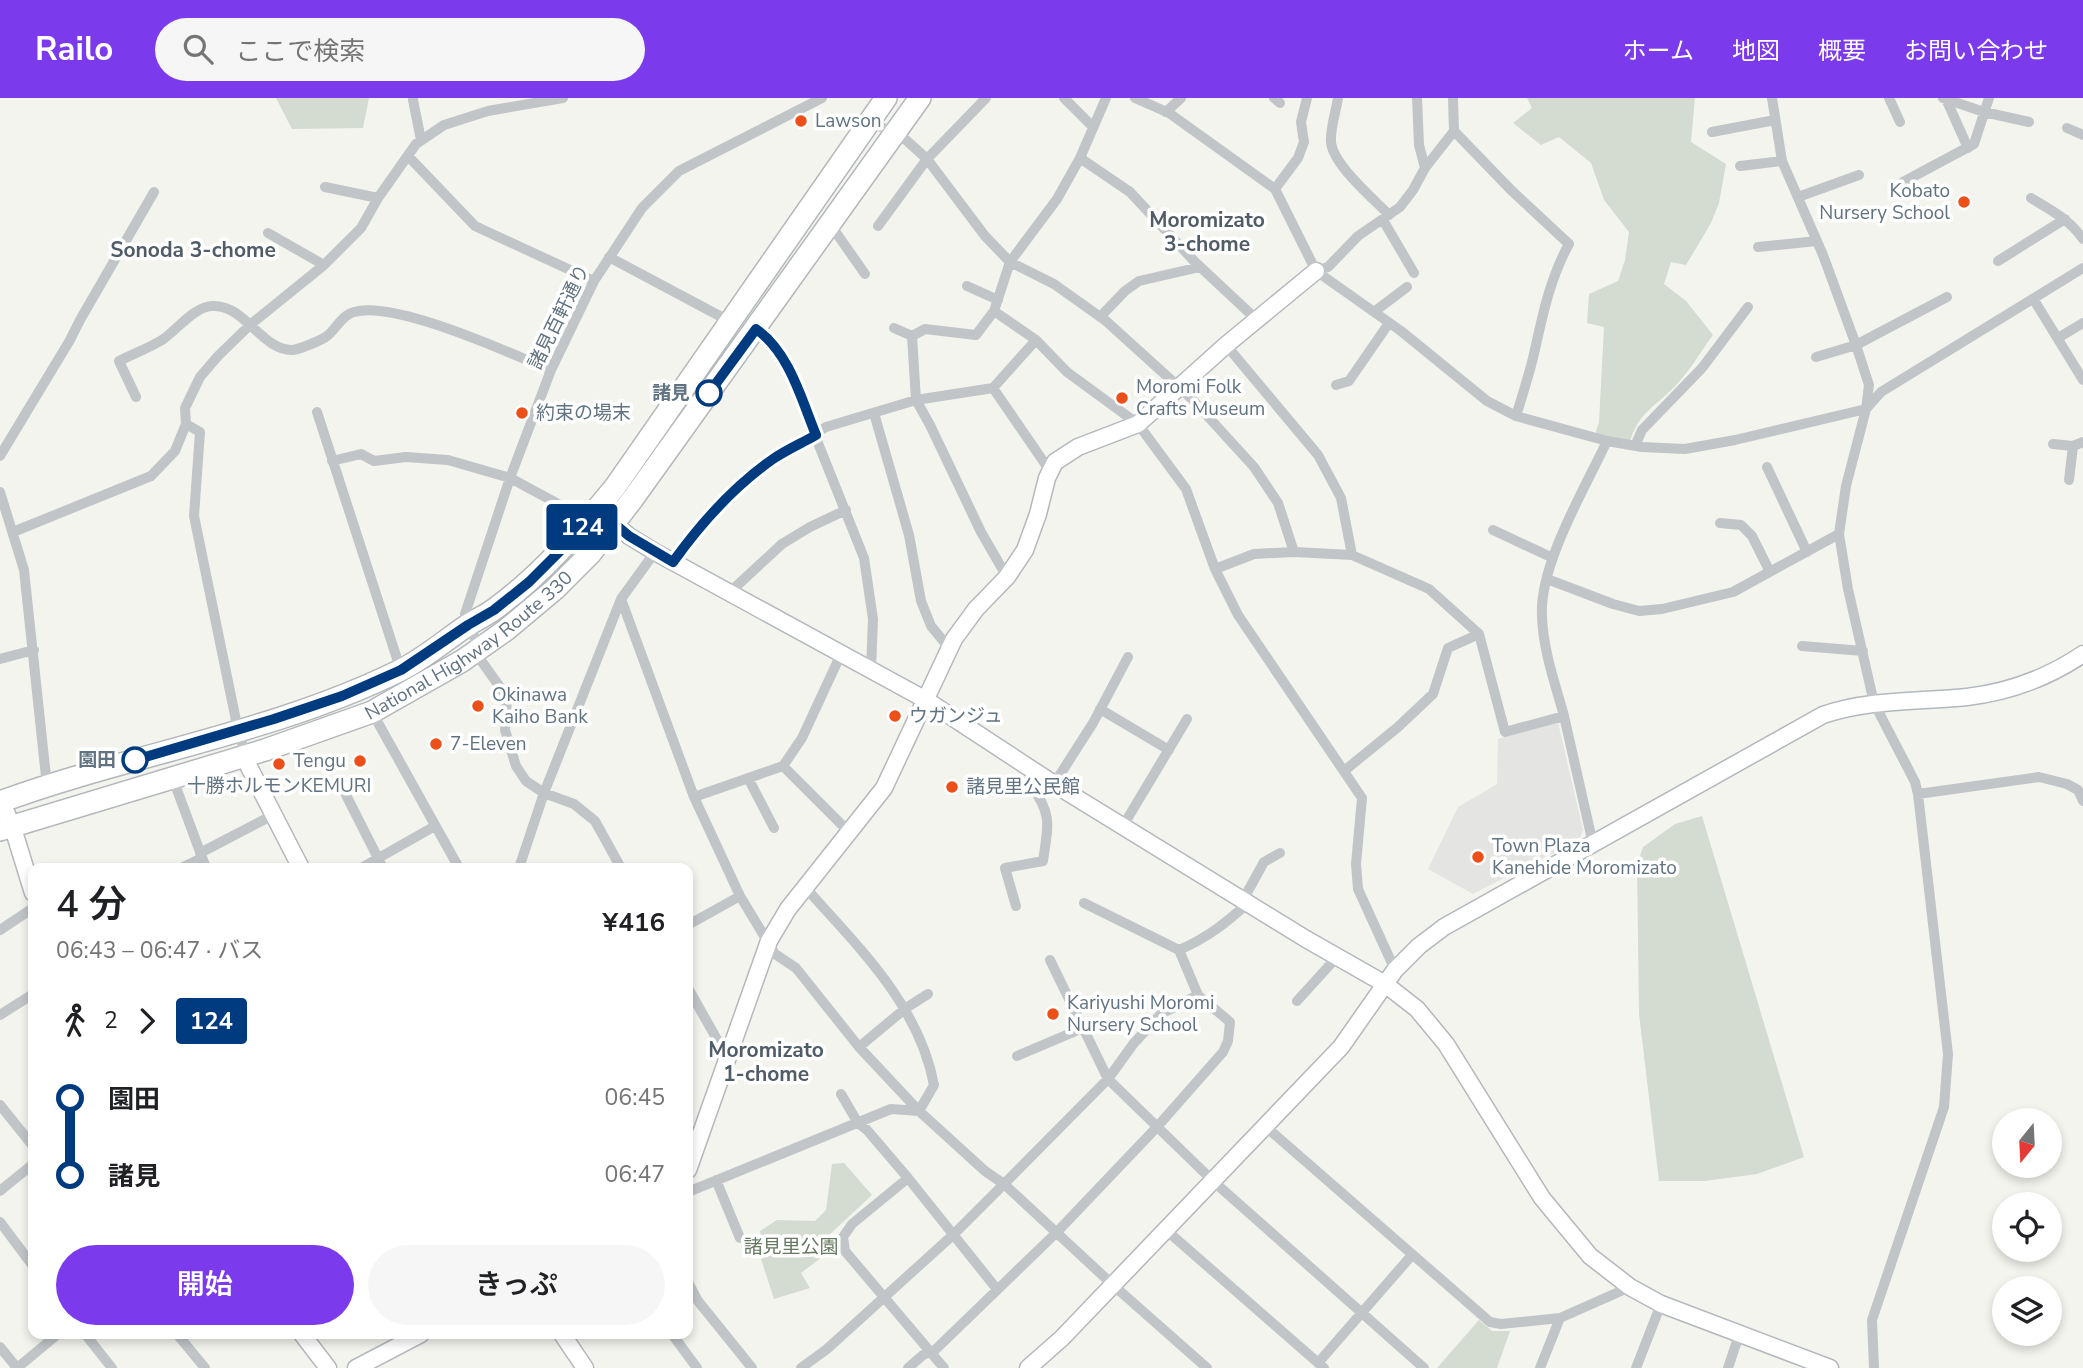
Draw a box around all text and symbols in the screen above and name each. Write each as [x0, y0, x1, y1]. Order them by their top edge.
search box [155, 18, 645, 81]
text: Railo [35, 27, 113, 72]
icon: search [179, 30, 217, 68]
text: ここで検索 [235, 34, 365, 69]
text: ホーム [1623, 35, 1694, 67]
text: 地図 [1732, 35, 1780, 67]
text: 概要 [1818, 35, 1866, 67]
text: お問い合わせ [1904, 35, 2048, 67]
place label: Lawson [815, 108, 882, 134]
marker: Lawson [793, 113, 809, 129]
place label: Kobato Nursery School [1819, 178, 1950, 226]
marker: Kobato Nursery School [1956, 194, 1972, 210]
district label: Moromizato 3-chome [1149, 206, 1265, 258]
district label: Sonoda 3-chome [110, 236, 276, 264]
street label: 諸見百軒通り [522, 260, 596, 374]
place label: Moromi Folk Crafts Museum [1136, 374, 1265, 422]
place label: 諸見 [652, 380, 690, 406]
marker: 諸見 [696, 380, 722, 406]
marker: Moromi Folk Crafts Museum [1114, 390, 1130, 406]
place label: 約束の場末 [536, 400, 631, 426]
marker: 約束の場末 [514, 405, 530, 421]
line badge: 124 [542, 504, 622, 550]
text: 124 [560, 511, 604, 543]
street label: National Highway Route 330 [360, 565, 579, 726]
place label: Okinawa Kaiho Bank [492, 682, 588, 730]
marker: Okinawa Kaiho Bank [470, 698, 486, 714]
place label: ウガンジュ [909, 703, 1003, 729]
marker: ウガンジュ [887, 708, 903, 724]
place label: 7-Eleven [450, 731, 527, 757]
marker: 7-Eleven [428, 736, 444, 752]
place label: 園田 [78, 747, 116, 773]
marker: 園田 [122, 747, 148, 773]
place label: Tengu [293, 748, 346, 774]
marker: Tengu [352, 753, 368, 769]
marker: 十勝ホルモンKEMURI [271, 756, 287, 772]
place label: 十勝ホルモンKEMURI [187, 773, 371, 799]
place label: 諸見里公民館 [966, 774, 1080, 800]
marker: 諸見里公民館 [944, 779, 960, 795]
place label: Town Plaza Kanehide Moromizato [1492, 833, 1677, 881]
marker: Town Plaza Kanehide Moromizato [1470, 849, 1486, 865]
text: 4 分 [56, 879, 127, 930]
text: ¥416 [603, 905, 665, 940]
text: 06:43 – 06:47 · バス [56, 935, 263, 966]
place label: Kariyushi Moromi Nursery School [1067, 990, 1215, 1038]
icon: walk [56, 1002, 94, 1040]
icon: forward [128, 1002, 166, 1040]
text: 2 [104, 1005, 118, 1036]
text: 124 [190, 1005, 233, 1037]
marker: Kariyushi Moromi Nursery School [1045, 1006, 1061, 1022]
district label: Moromizato 1-chome [708, 1036, 824, 1088]
text: 園田 [108, 1082, 160, 1117]
text: 06:45 [605, 1082, 665, 1113]
north arrow [1992, 1108, 2062, 1178]
map controls [1992, 1108, 2062, 1346]
text: 諸見 [108, 1159, 160, 1194]
text: 06:47 [605, 1159, 665, 1190]
button: locate [1992, 1192, 2062, 1262]
park label: 諸見里公園 [743, 1234, 839, 1260]
button: 開始 [56, 1245, 354, 1325]
button: きっぷ [368, 1245, 665, 1325]
button: layers [1992, 1276, 2062, 1346]

